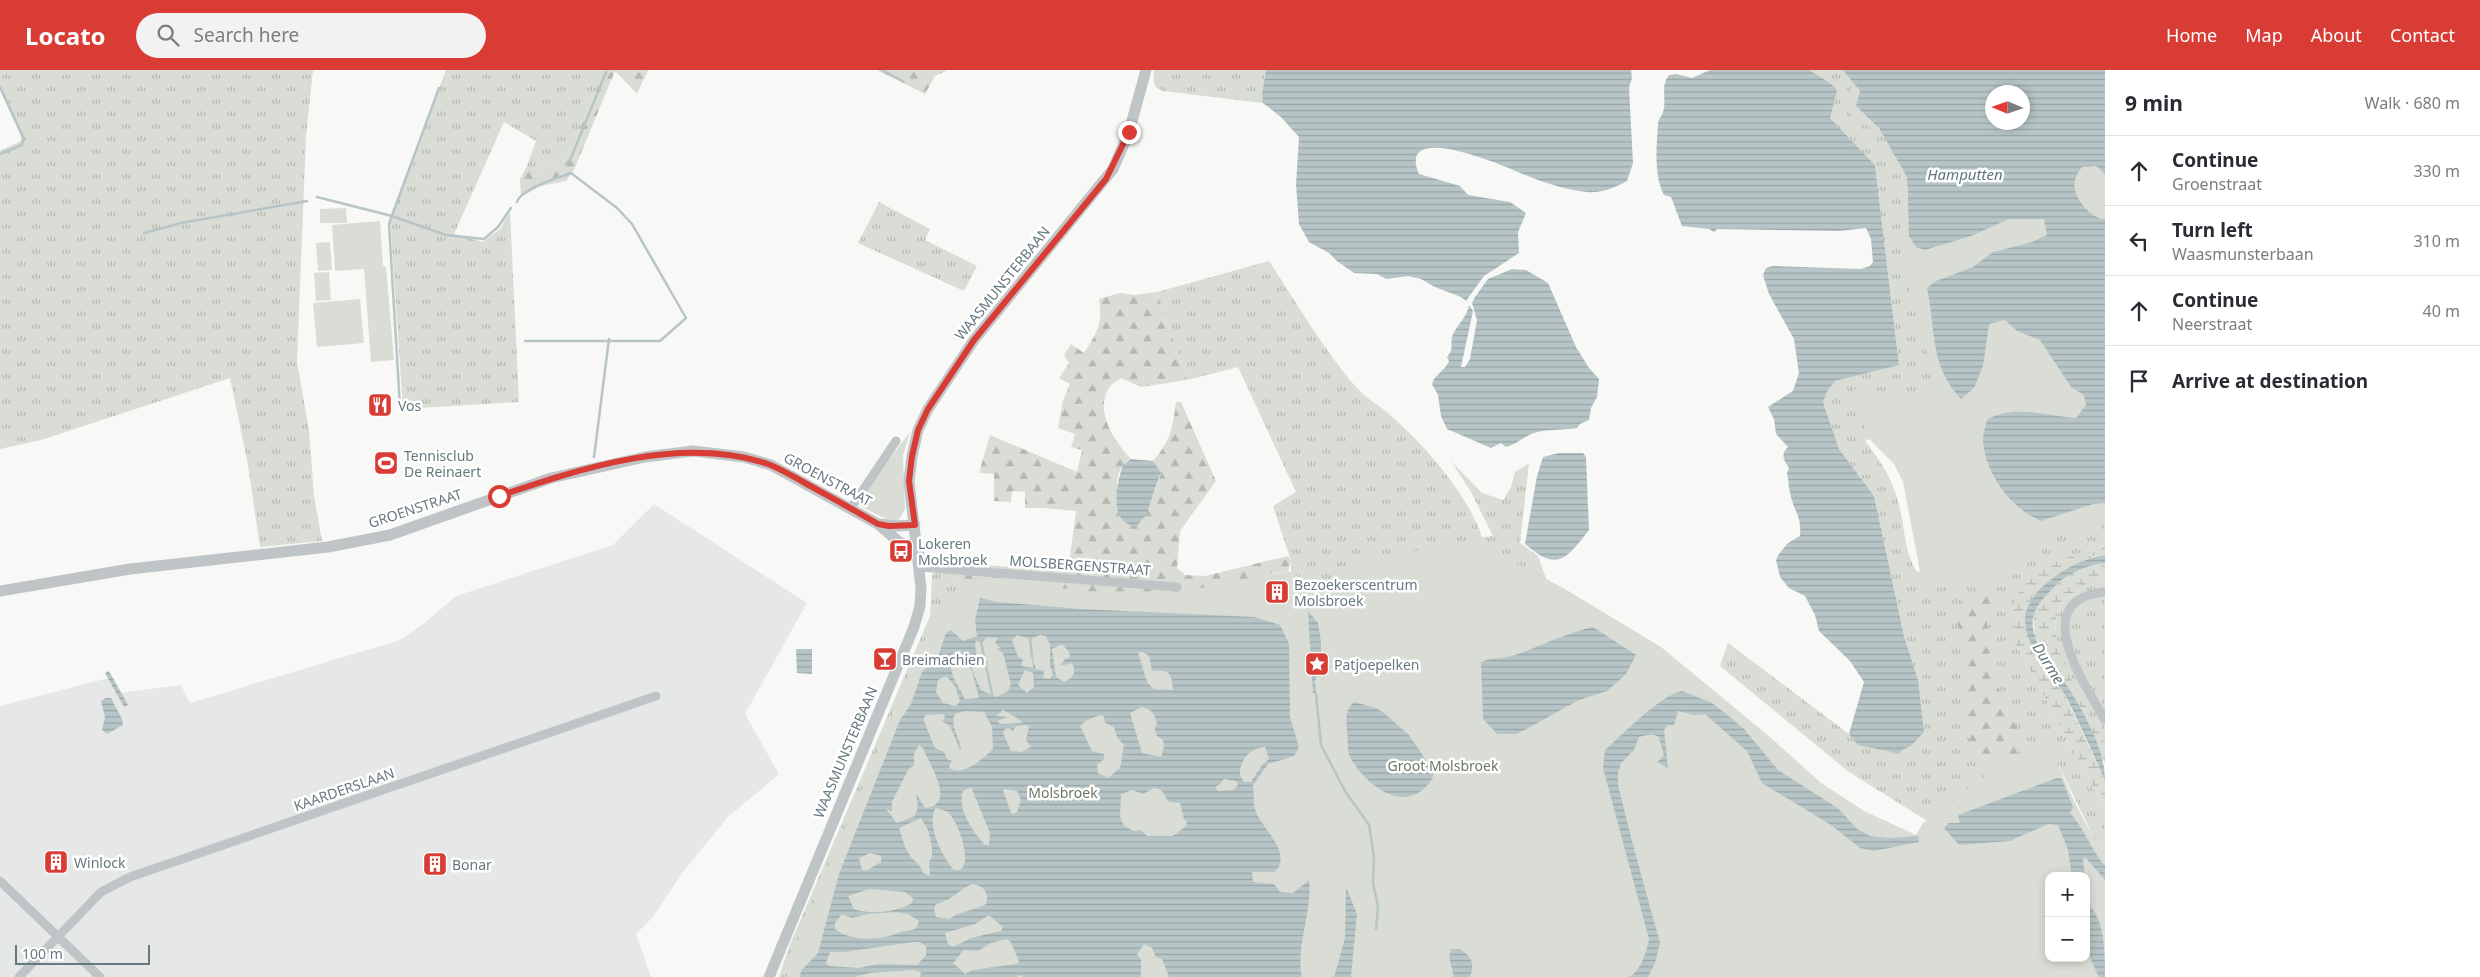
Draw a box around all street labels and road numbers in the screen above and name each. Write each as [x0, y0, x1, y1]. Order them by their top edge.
street label: WAASMUNSTERBAAN [950, 222, 1054, 344]
street label: GROENSTRAAT [781, 448, 876, 510]
street label: GROENSTRAAT [366, 484, 464, 532]
street label: MOLSBERGENSTRAAT [1009, 551, 1152, 579]
street label: WAASMUNSTERBAAN [809, 683, 881, 821]
street label: KAARDERSLAAN [291, 763, 397, 815]

